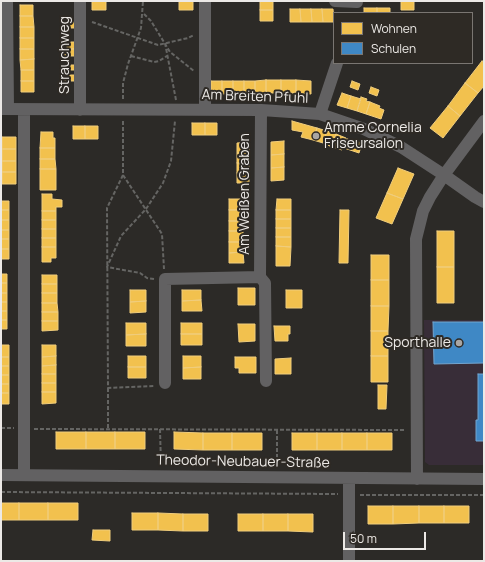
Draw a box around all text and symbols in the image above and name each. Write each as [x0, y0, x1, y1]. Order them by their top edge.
legend [333, 12, 473, 64]
street label: Strauchweg [57, 16, 73, 94]
text: Wohnen [371, 20, 417, 37]
text: Schulen [371, 40, 416, 57]
street label: Am Breiten Pfuhl [201, 87, 309, 107]
place label: Amme Cornelia Friseursalon [324, 120, 422, 152]
marker: Amme Cornelia Friseursalon [311, 131, 321, 141]
street label: Am Weißen Graben [237, 133, 253, 255]
place label: Sporthalle [384, 335, 451, 351]
marker: Sporthalle [454, 338, 464, 348]
street label: Theodor-Neubauer-Straße [156, 452, 330, 472]
scale bar [345, 524, 428, 550]
text: 50 m [350, 530, 377, 547]

